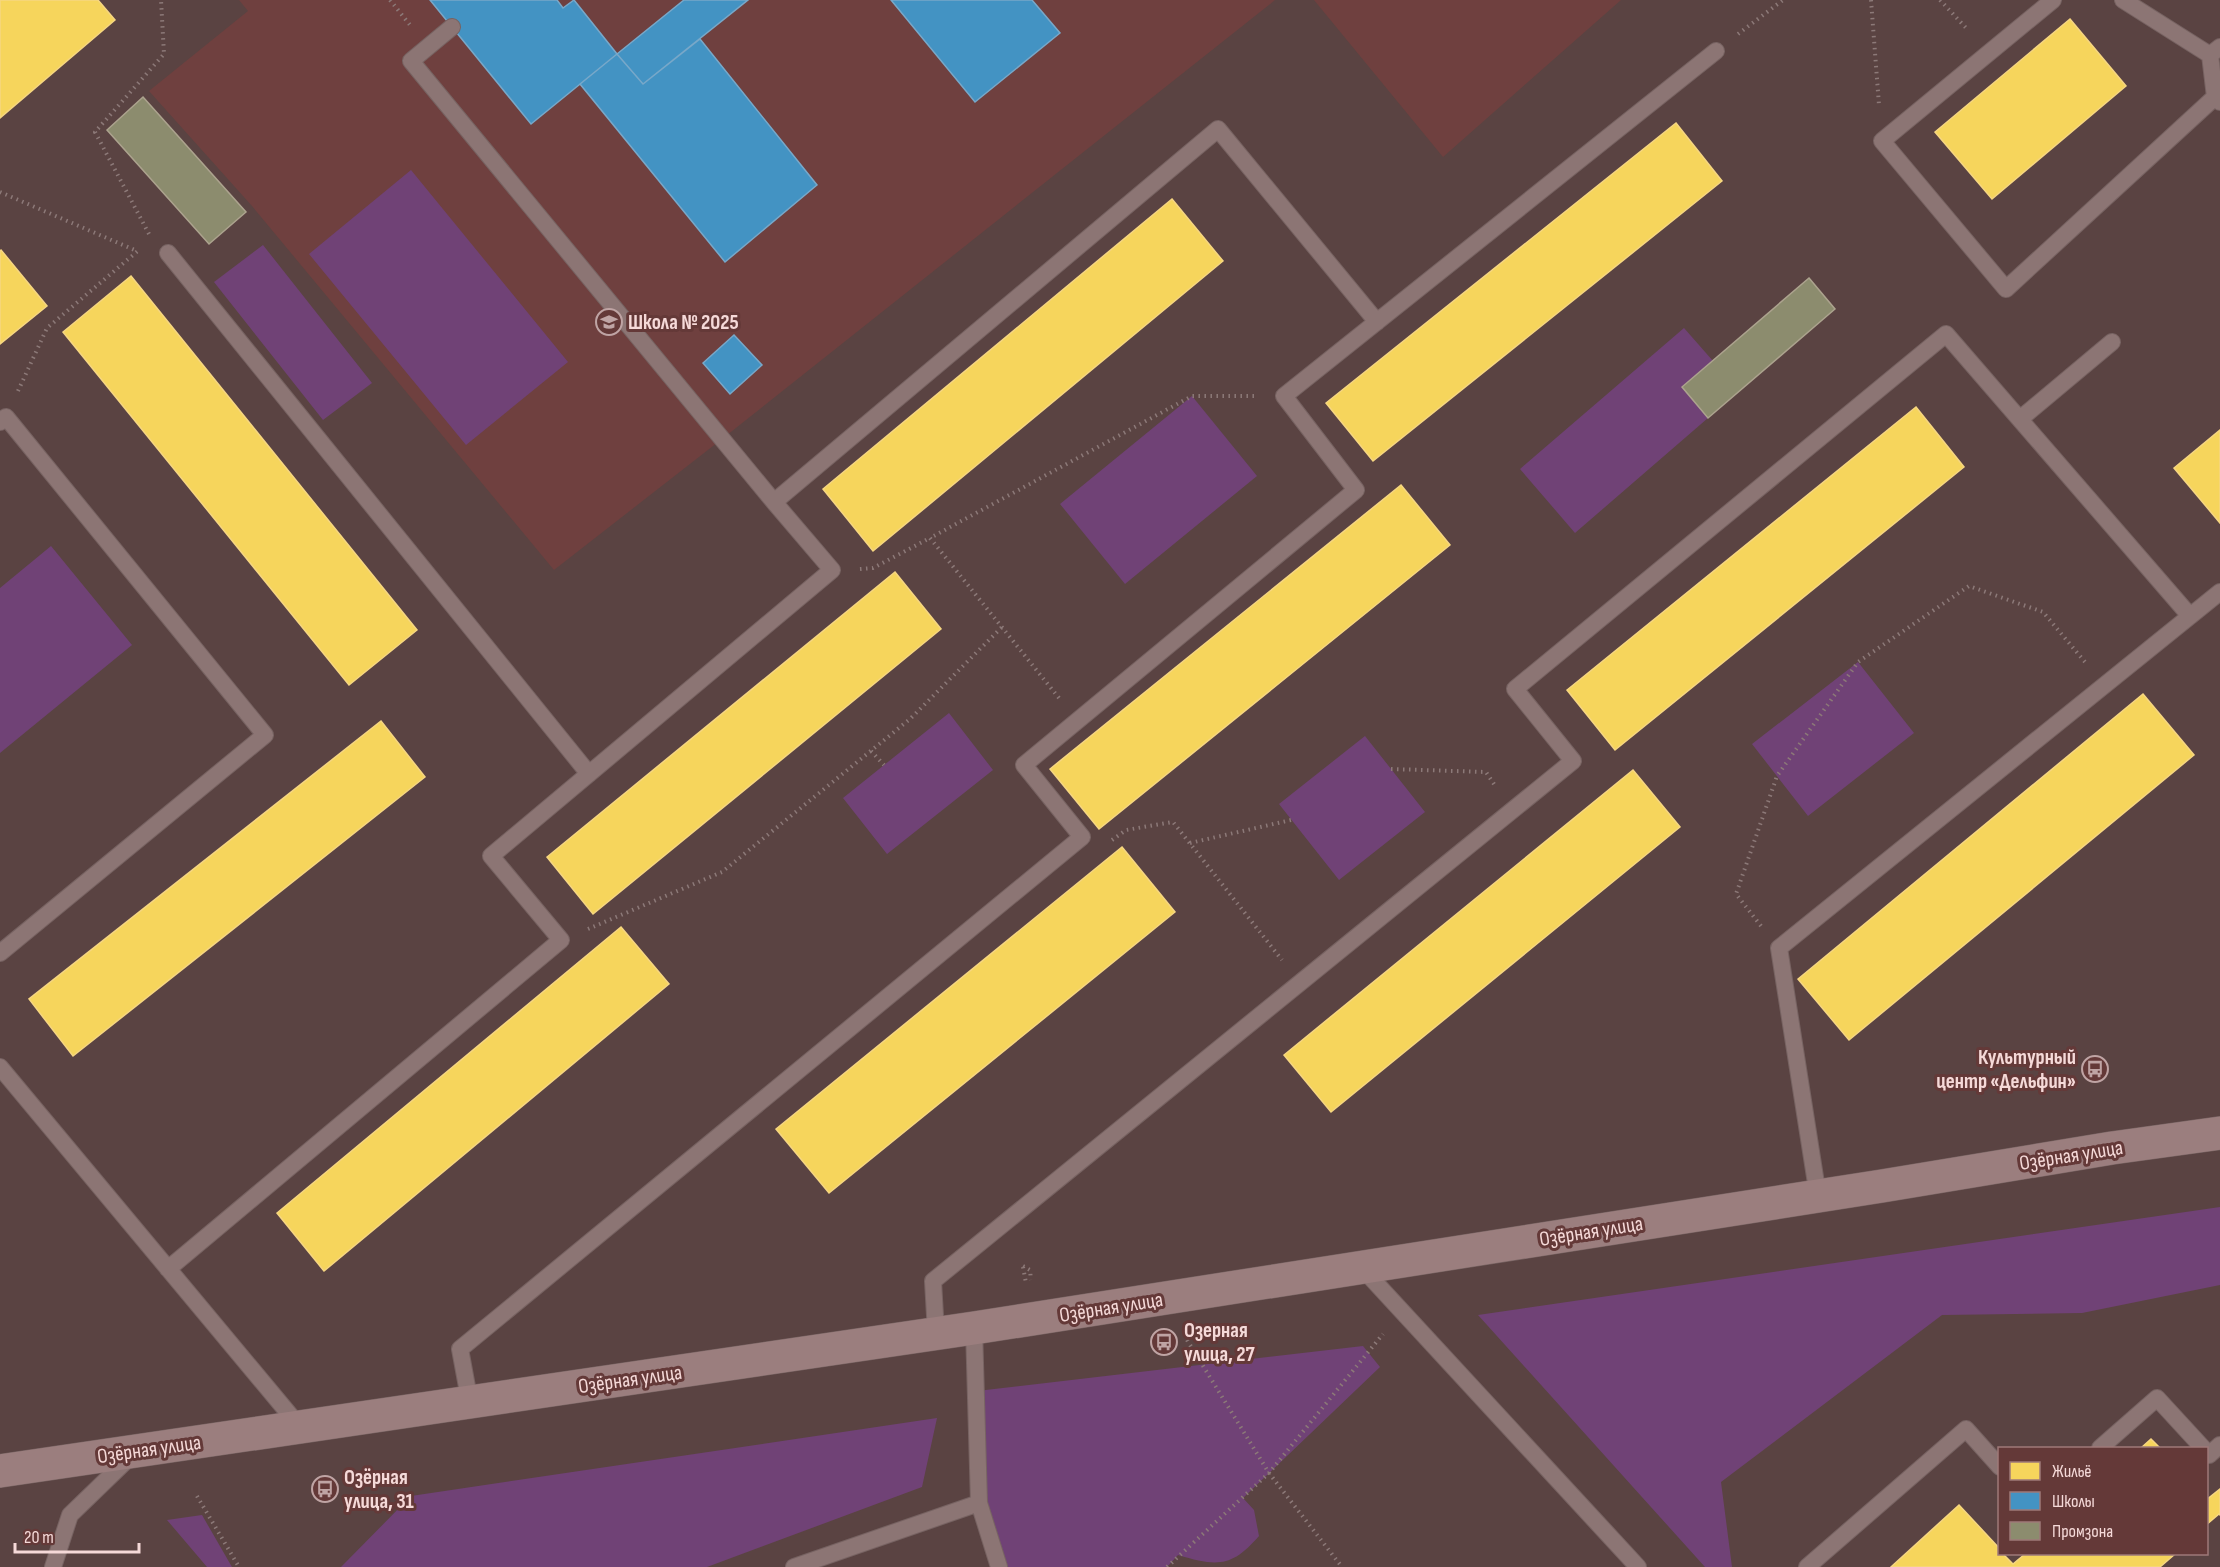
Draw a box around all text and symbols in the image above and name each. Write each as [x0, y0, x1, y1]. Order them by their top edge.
school or university icon: Школа № 2025 [594, 307, 624, 337]
place label: Школа № 2025 [628, 310, 739, 335]
place label: Культурный центр «Дельфин» [1936, 1045, 2076, 1094]
bus stop icon: Культурный центр «Дельфин» [2080, 1054, 2110, 1084]
street label: Озёрная улица [2018, 1135, 2125, 1176]
street label: Озёрная улица [1538, 1211, 1645, 1252]
street label: Озёрная улица [1058, 1287, 1165, 1328]
place label: Озерная улица, 27 [1184, 1318, 1255, 1367]
bus stop icon: Озерная улица, 27 [1149, 1327, 1179, 1357]
street label: Озёрная улица [577, 1360, 684, 1399]
street label: Озёрная улица [96, 1430, 203, 1469]
legend [1998, 1447, 2208, 1555]
text: Жильё [2052, 1461, 2092, 1482]
place label: Озёрная улица, 31 [344, 1465, 414, 1514]
bus stop icon: Озёрная улица, 31 [310, 1474, 340, 1504]
text: Школы [2052, 1491, 2095, 1512]
scale bar [15, 1516, 140, 1554]
text: Промзона [2052, 1521, 2113, 1542]
text: 20 m [24, 1527, 54, 1548]

